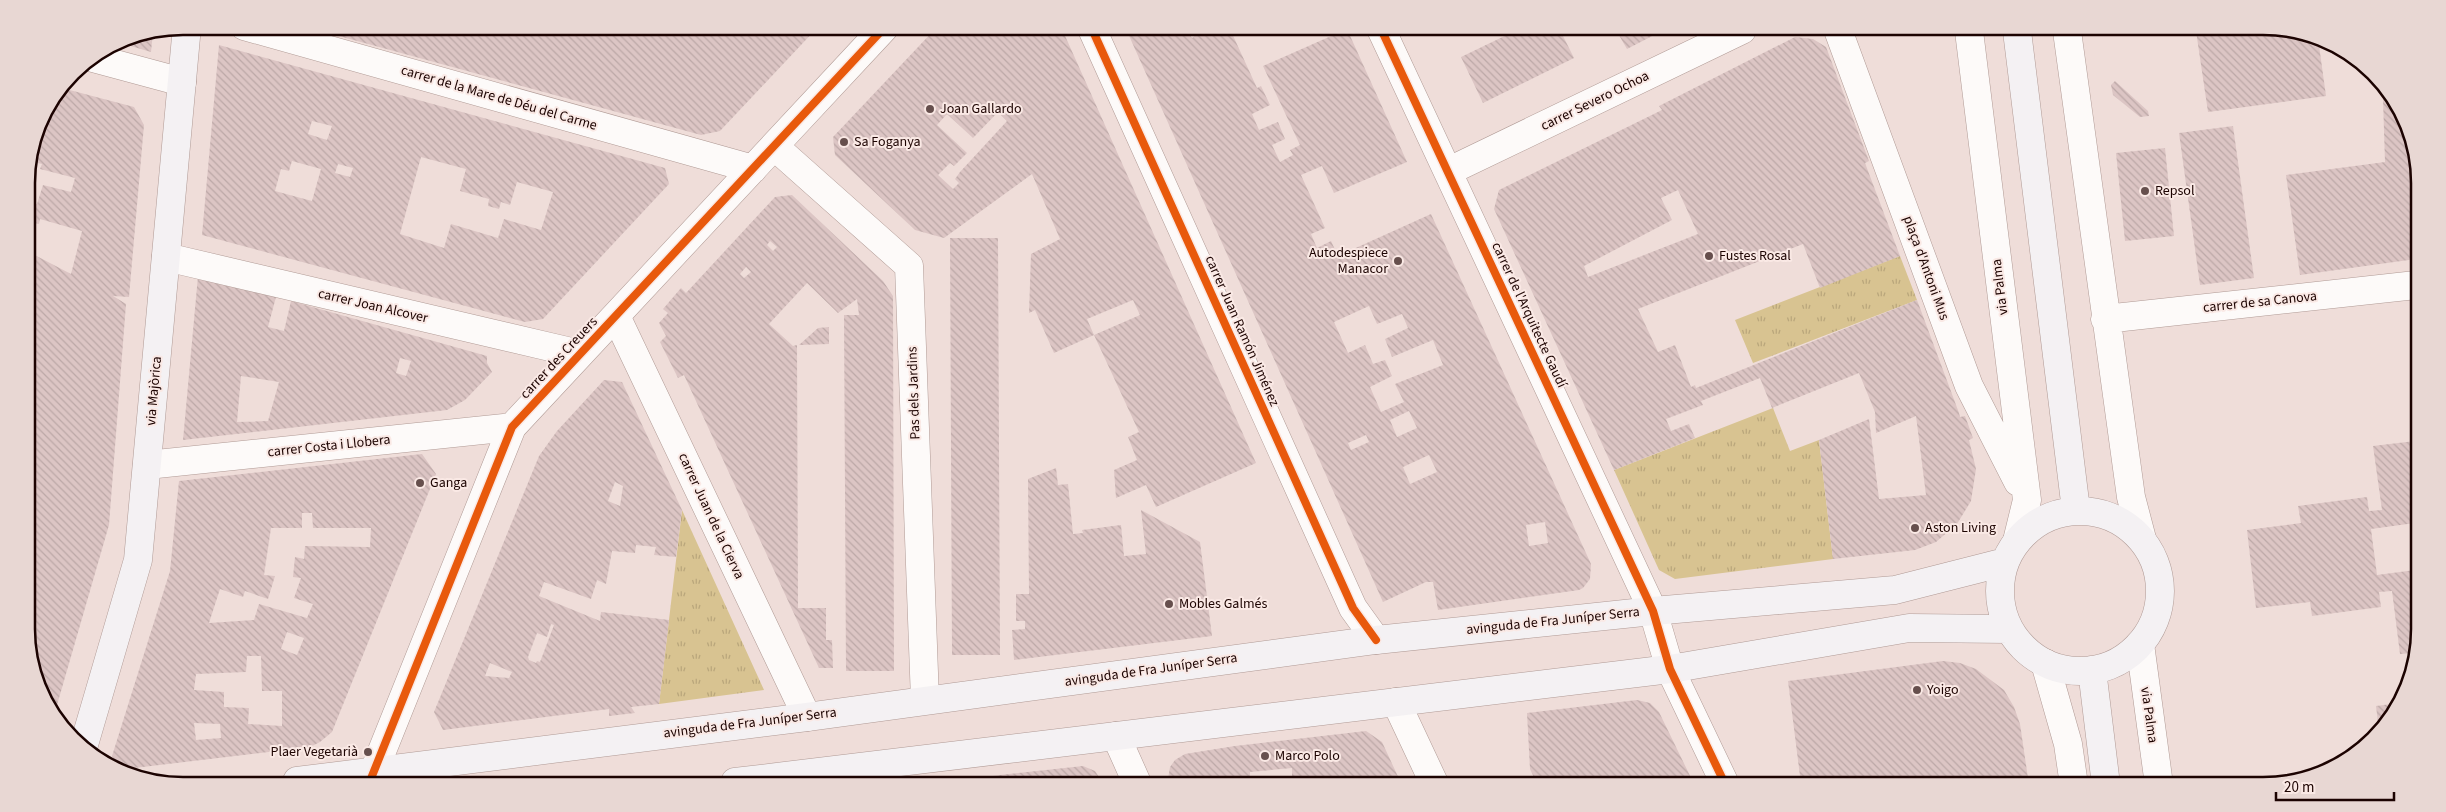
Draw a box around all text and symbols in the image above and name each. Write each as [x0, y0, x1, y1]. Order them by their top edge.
street label: carrer de la Mare de Déu del Carme [399, 60, 599, 136]
street label: carrer Severo Ochoa [1537, 66, 1653, 136]
place label: Joan Gallardo [940, 99, 1022, 119]
marker: Joan Gallardo [924, 103, 936, 115]
place label: Sa Foganya [854, 132, 921, 152]
marker: Sa Foganya [838, 136, 850, 148]
place label: Repsol [2155, 181, 2195, 201]
marker: Repsol [2139, 185, 2151, 197]
street label: plaça d'Antoni Mus [1898, 213, 1954, 323]
street label: carrer de l'Arquitecte Gaudí [1486, 239, 1572, 392]
place label: Autodespiece Manacor [1309, 243, 1388, 279]
place label: Fustes Rosal [1719, 246, 1791, 266]
marker: Fustes Rosal [1703, 250, 1715, 262]
street label: carrer Juan Ramón Jiménez [1200, 252, 1284, 410]
marker: Autodespiece Manacor [1392, 255, 1404, 267]
street label: via Palma [1987, 258, 2013, 316]
street label: carrer Joan Alcover [316, 284, 430, 328]
street label: carrer de sa Canova [2202, 286, 2318, 318]
street label: carrer des Creuers [516, 312, 602, 403]
street label: Pas dels Jardins [902, 346, 926, 440]
street label: via Majòrica [141, 355, 167, 427]
street label: carrer Costa i Llobera [267, 430, 391, 462]
street label: carrer Juan de la Cierva [673, 450, 749, 582]
place label: Ganga [430, 473, 467, 493]
marker: Ganga [414, 477, 426, 489]
place label: Aston Living [1925, 518, 1996, 538]
marker: Aston Living [1909, 522, 1921, 534]
place label: Mobles Galmés [1179, 594, 1268, 614]
marker: Mobles Galmés [1163, 598, 1175, 610]
street label: avinguda de Fra Juníper Serra [1465, 602, 1641, 640]
street label: avinguda de Fra Juníper Serra [1063, 648, 1239, 692]
place label: Yoigo [1926, 680, 1959, 700]
marker: Yoigo [1911, 684, 1923, 696]
street label: via Palma [2135, 686, 2163, 744]
street label: avinguda de Fra Juníper Serra [662, 702, 838, 744]
place label: Plaer Vegetarià [271, 742, 358, 762]
marker: Plaer Vegetarià [362, 746, 374, 758]
place label: Marco Polo [1275, 746, 1340, 766]
marker: Marco Polo [1259, 750, 1271, 762]
scale bar [2276, 770, 2394, 802]
text: 20 m [2284, 777, 2314, 798]

